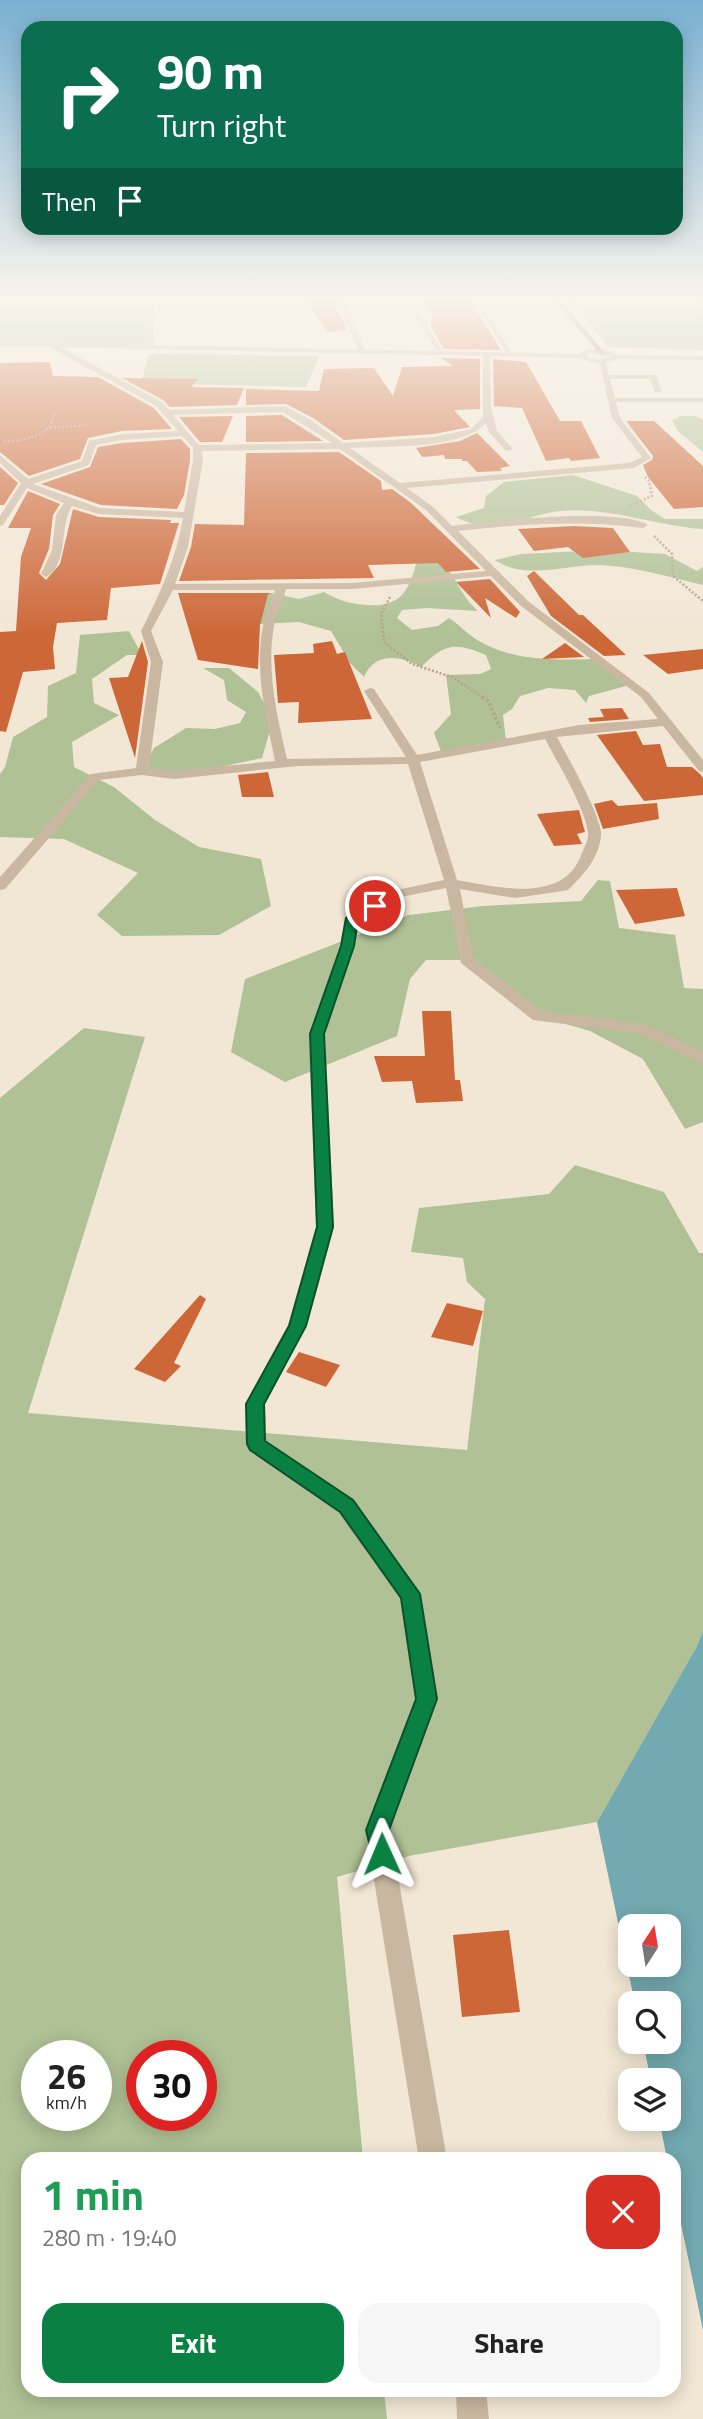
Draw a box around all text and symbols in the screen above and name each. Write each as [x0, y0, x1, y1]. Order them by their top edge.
text: 90 m [157, 33, 264, 108]
icon: right [42, 49, 133, 140]
text: Turn right [157, 101, 286, 149]
text: Then [42, 182, 97, 221]
icon: arrive [111, 182, 149, 220]
pin [345, 876, 405, 936]
icon: arrive [356, 887, 394, 925]
position arrow [345, 1817, 419, 1891]
north arrow [618, 1914, 681, 1978]
map controls [618, 1914, 681, 2131]
button: search [618, 1991, 681, 2054]
speed limit sign: 30 [126, 2040, 217, 2131]
text: 26 [47, 2049, 86, 2103]
button: layers [618, 2068, 681, 2131]
text: km/h [46, 2089, 87, 2116]
text: 1 min [42, 2162, 144, 2226]
button: close [586, 2175, 660, 2249]
text: 280 m · 19:40 [42, 2220, 177, 2255]
button: Exit [42, 2303, 344, 2383]
button: Share [358, 2303, 660, 2383]

